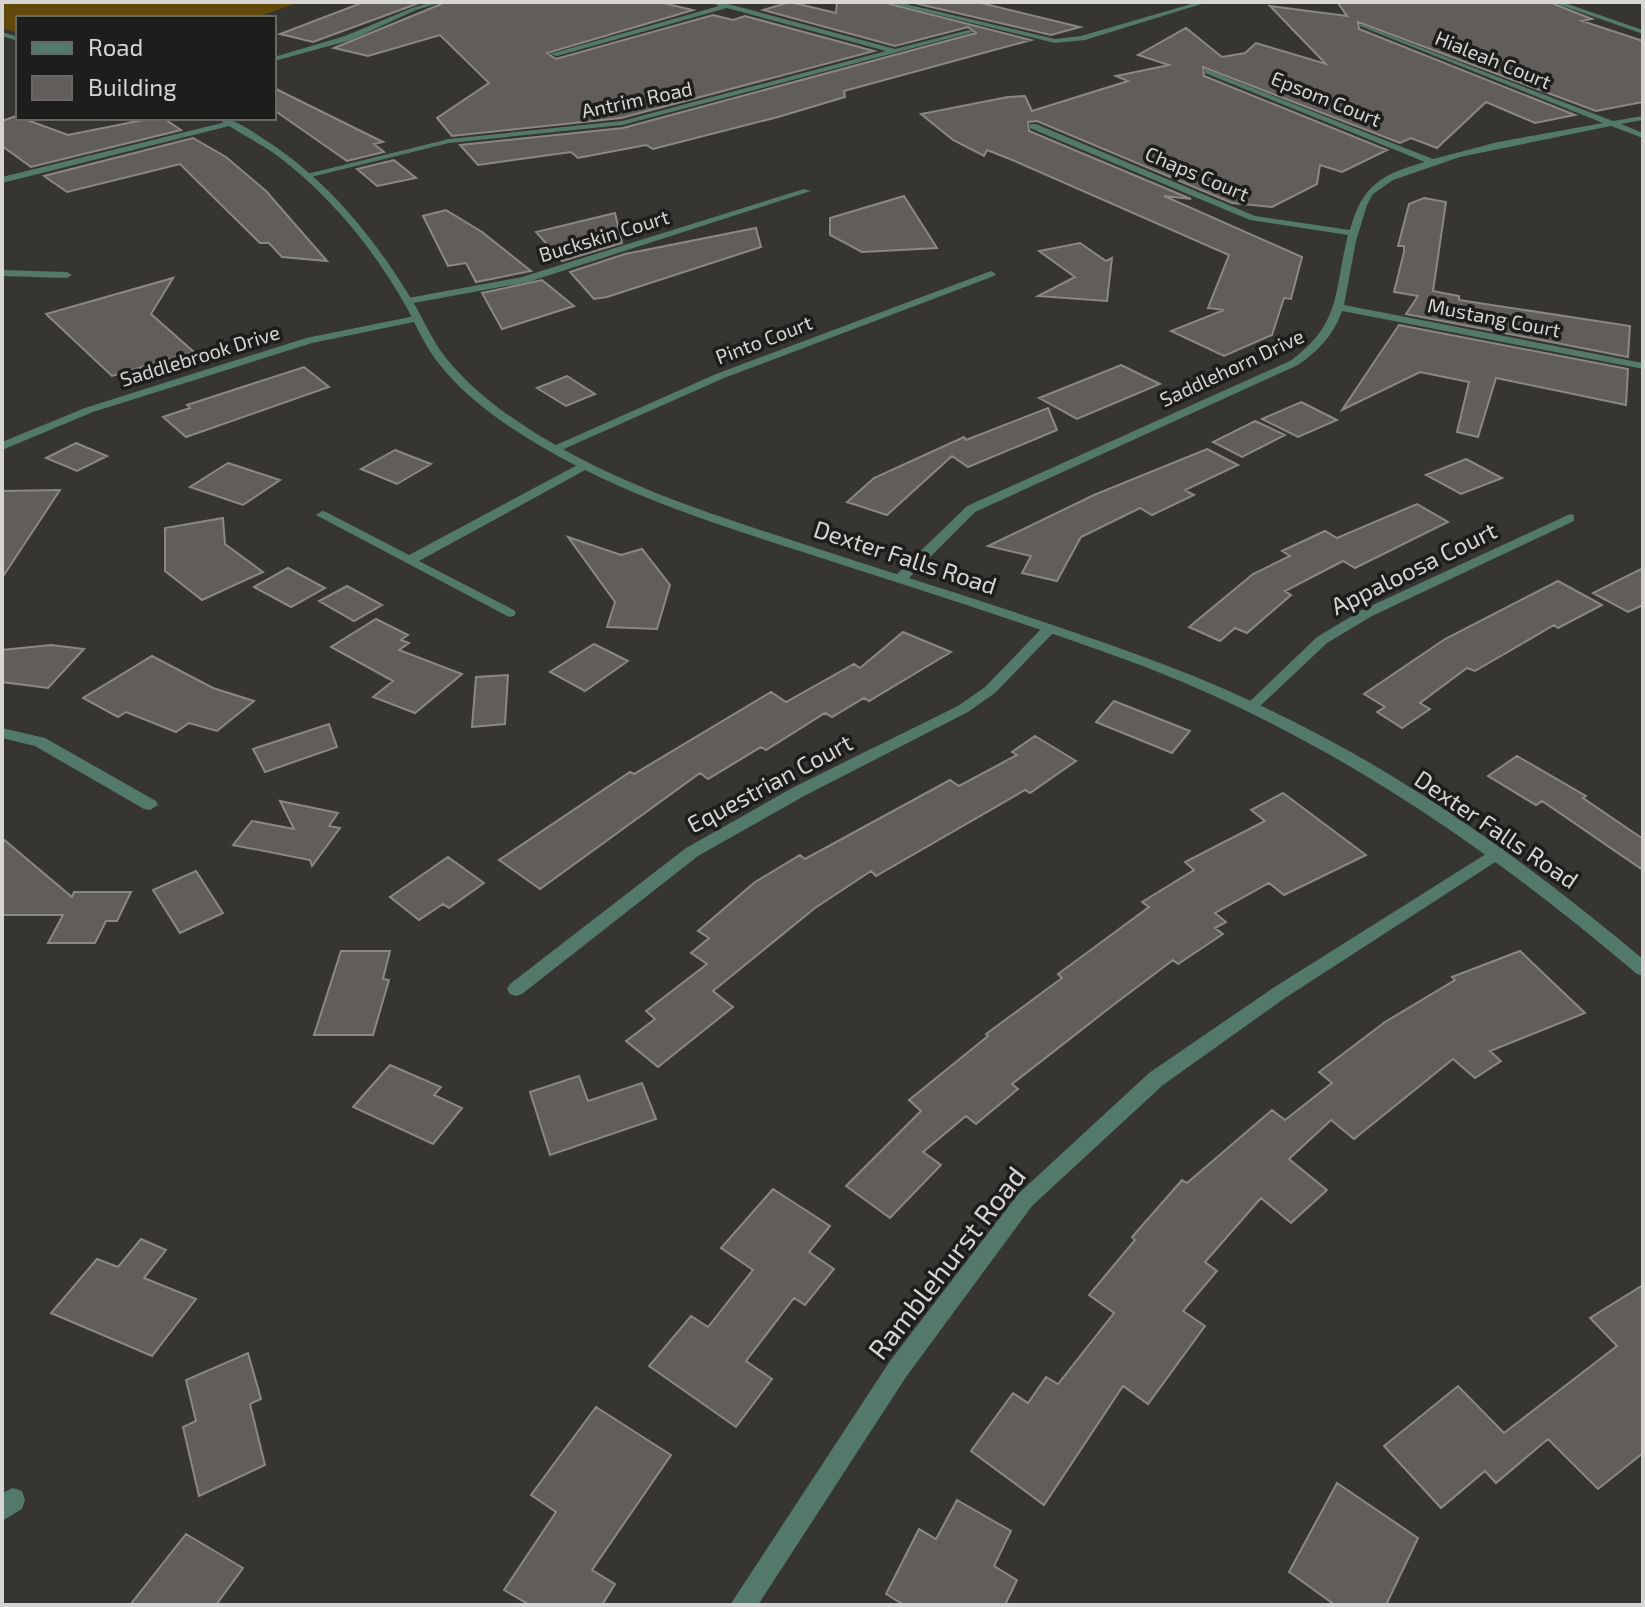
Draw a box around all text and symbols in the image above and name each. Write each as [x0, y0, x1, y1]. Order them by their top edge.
legend [16, 16, 276, 120]
street label: Hialeah Court [1432, 25, 1555, 93]
text: Road [88, 32, 143, 61]
street label: Epsom Court [1268, 65, 1385, 131]
text: Building [88, 72, 177, 101]
street label: Antrim Road [579, 76, 694, 122]
street label: Chaps Court [1142, 141, 1253, 206]
street label: Buckskin Court [536, 204, 672, 266]
street label: Mustang Court [1426, 292, 1563, 342]
street label: Pinto Court [712, 310, 816, 368]
street label: Saddlebrook Drive [117, 319, 282, 391]
street label: Saddlehorn Drive [1156, 323, 1308, 411]
street label: Dexter Falls Road [810, 513, 1001, 600]
street label: Appaloosa Court [1326, 515, 1501, 620]
street label: Equestrian Court [682, 727, 857, 838]
street label: Dexter Falls Road [1410, 763, 1584, 894]
street label: Ramblehurst Road [860, 1159, 1032, 1366]

